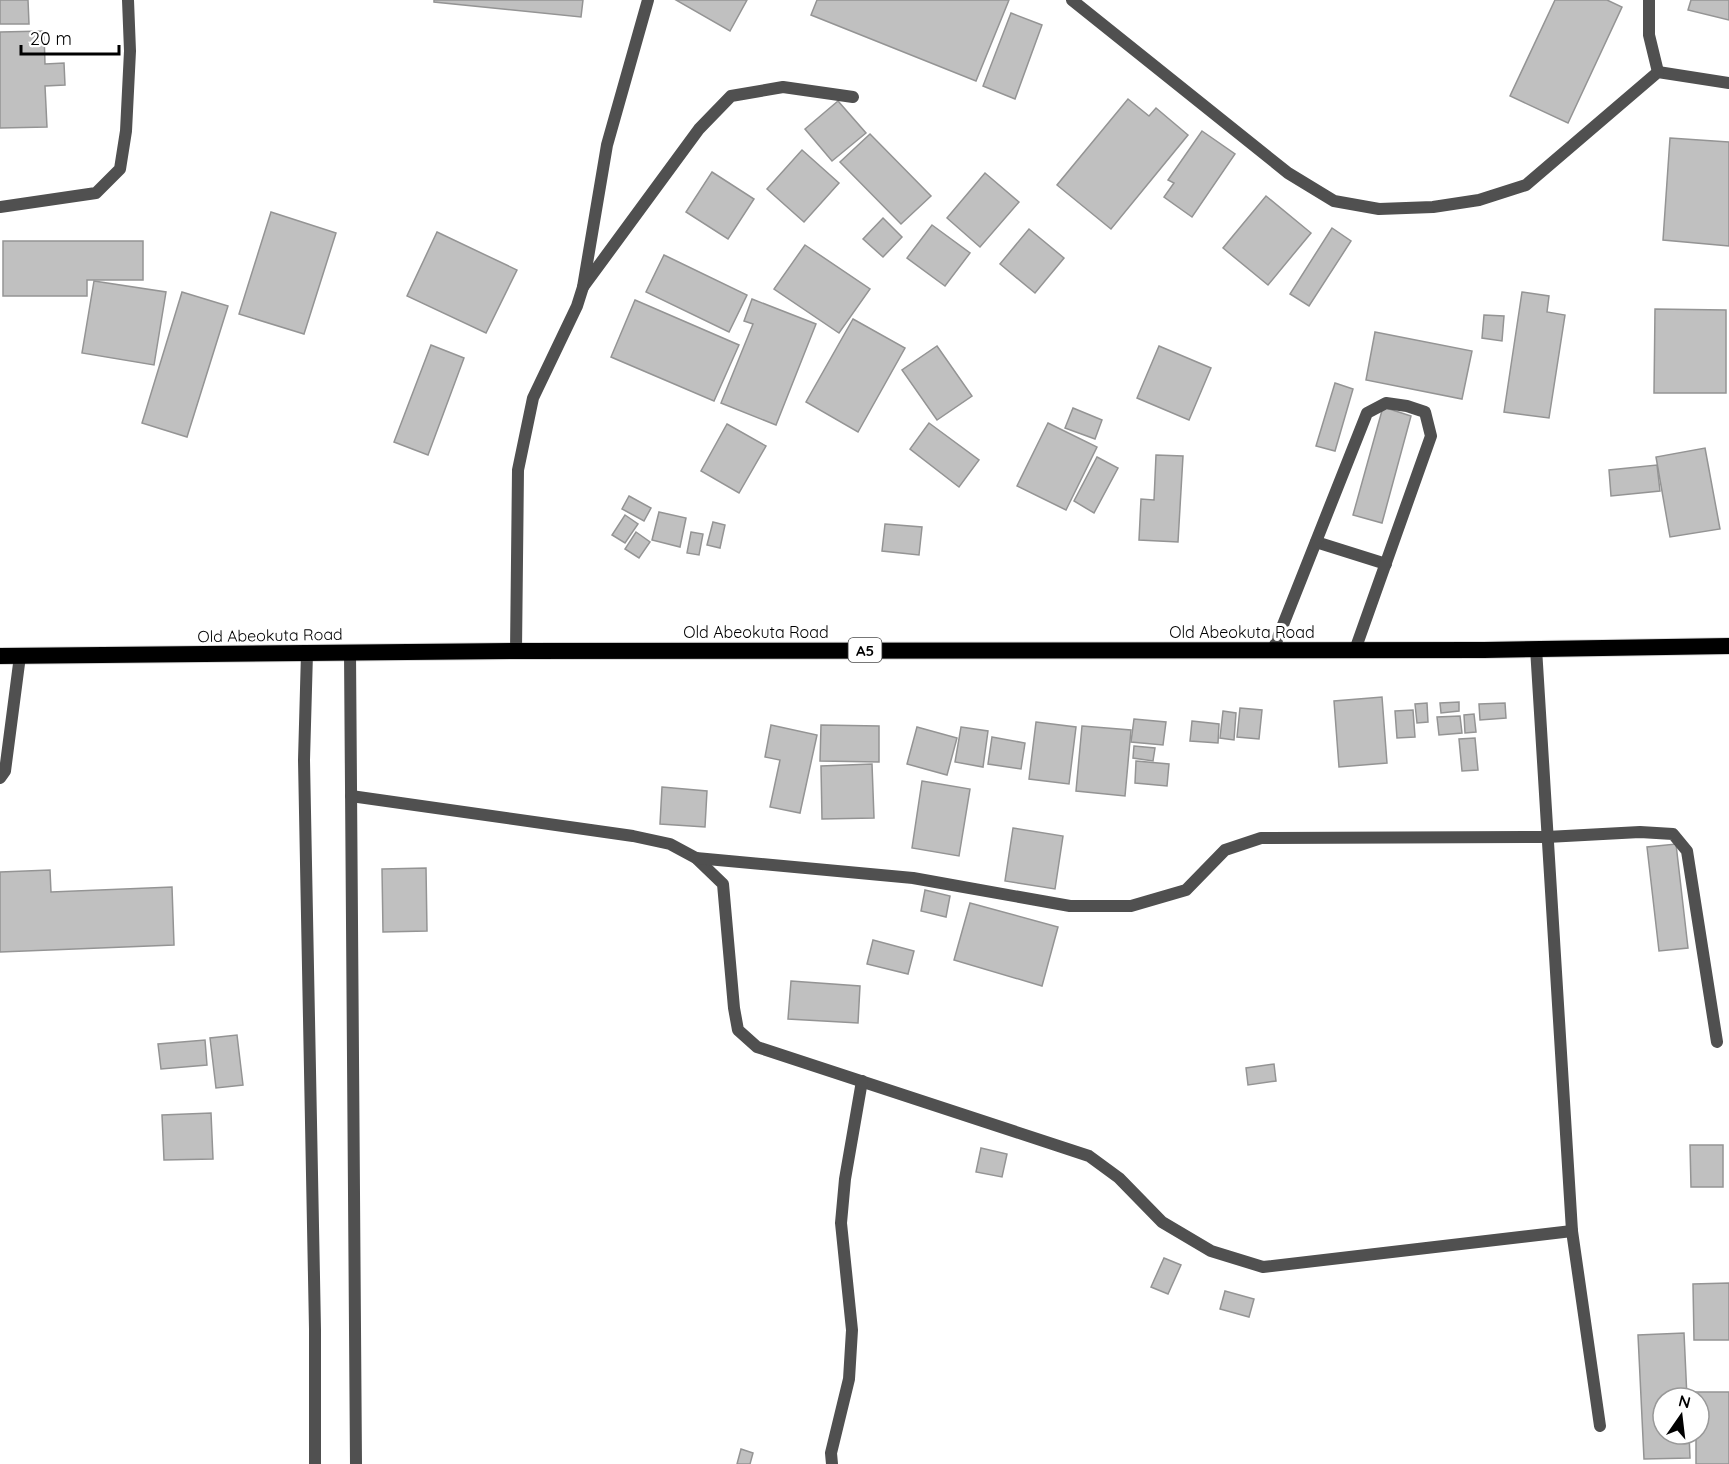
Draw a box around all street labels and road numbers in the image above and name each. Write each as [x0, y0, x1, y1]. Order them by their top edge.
street label: Old Abeokuta Road [683, 622, 829, 642]
street label: Old Abeokuta Road [1169, 622, 1315, 642]
street label: Old Abeokuta Road [197, 624, 343, 646]
road number: A5 [848, 638, 882, 662]

